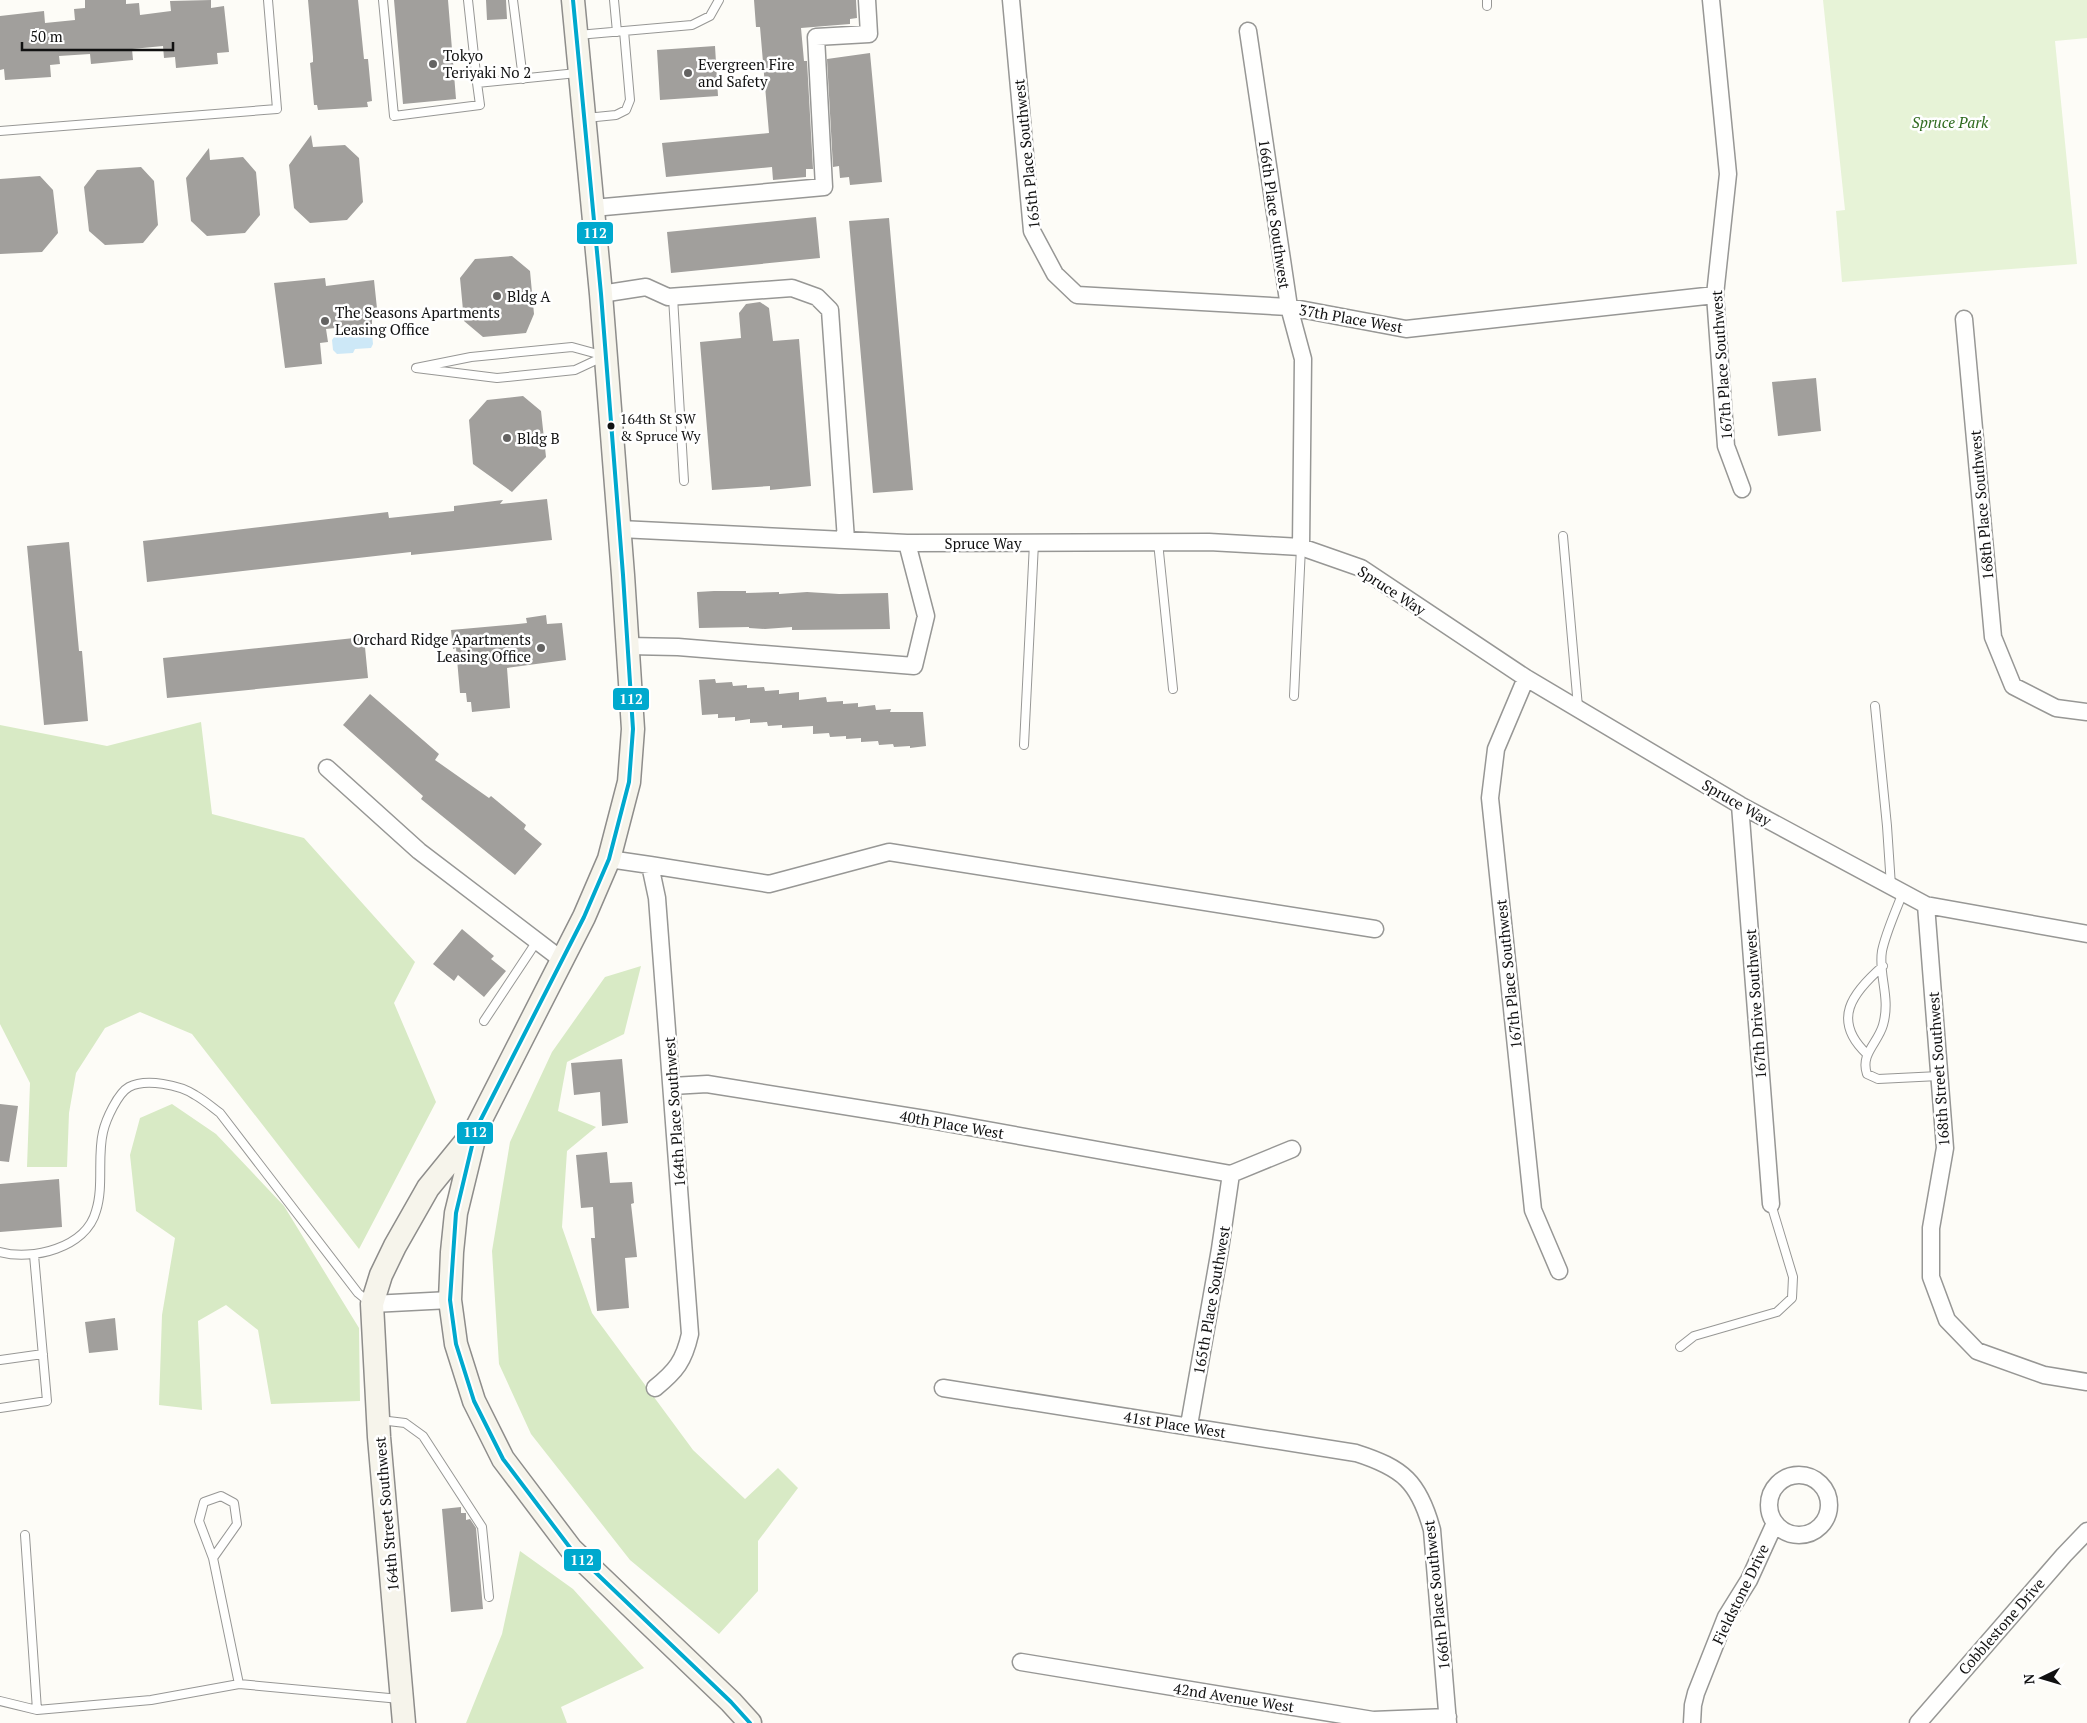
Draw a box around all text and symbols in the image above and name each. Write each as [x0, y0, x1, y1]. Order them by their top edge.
scale bar [22, 20, 174, 52]
text: 50 m [30, 26, 63, 46]
place label: Tokyo Teriyaki No 2 [443, 45, 531, 82]
place label: Evergreen Fire and Safety [698, 54, 795, 91]
marker: Tokyo Teriyaki No 2 [427, 58, 439, 70]
marker: Evergreen Fire and Safety [682, 67, 694, 79]
street label: 165th Place Southwest [1008, 78, 1044, 230]
park label: Spruce Park [1912, 112, 1989, 132]
street label: 166th Place Southwest [1255, 138, 1295, 290]
line badge: 112 [576, 221, 614, 245]
text: 112 [583, 223, 607, 242]
place label: Bldg A [507, 286, 551, 306]
street label: 167th Place Southwest [1706, 289, 1736, 440]
marker: Bldg A [491, 290, 503, 302]
street label: 37th Place West [1298, 299, 1405, 337]
place label: The Seasons Apartments Leasing Office [335, 302, 500, 339]
marker: The Seasons Apartments Leasing Office [319, 315, 331, 327]
place label: 164th St SW & Spruce Wy [620, 409, 701, 445]
marker: 164th St SW & Spruce Wy [606, 421, 616, 431]
place label: Bldg B [517, 428, 560, 448]
street label: 168th Place Southwest [1964, 429, 1998, 581]
marker: Bldg B [501, 432, 513, 444]
street label: Spruce Way [945, 533, 1022, 553]
street label: Spruce Way [1354, 561, 1430, 620]
place label: Orchard Ridge Apartments Leasing Office [353, 629, 531, 666]
marker: Orchard Ridge Apartments Leasing Office [535, 642, 547, 654]
line badge: 112 [612, 687, 650, 711]
text: 112 [619, 689, 643, 708]
street label: Spruce Way [1699, 774, 1776, 830]
street label: 167th Place Southwest [1490, 898, 1526, 1050]
street label: 167th Drive Southwest [1740, 928, 1770, 1080]
street label: 168th Street Southwest [1923, 990, 1953, 1147]
street label: 164th Place Southwest [659, 1036, 689, 1188]
street label: 40th Place West [898, 1105, 1006, 1143]
line badge: 112 [456, 1121, 494, 1145]
text: 112 [463, 1122, 487, 1141]
street label: 165th Place Southwest [1188, 1224, 1234, 1376]
street label: 41st Place West [1122, 1406, 1228, 1442]
street label: 164th Street Southwest [369, 1435, 403, 1592]
street label: 166th Place Southwest [1418, 1519, 1454, 1671]
street label: Fieldstone Drive [1707, 1540, 1773, 1648]
line badge: 112 [563, 1548, 602, 1572]
text: 112 [570, 1550, 594, 1569]
street label: Cobblestone Drive [1953, 1573, 2049, 1679]
north arrow [2017, 1653, 2067, 1703]
text: N [2019, 1673, 2038, 1685]
street label: 42nd Avenue West [1172, 1678, 1296, 1716]

